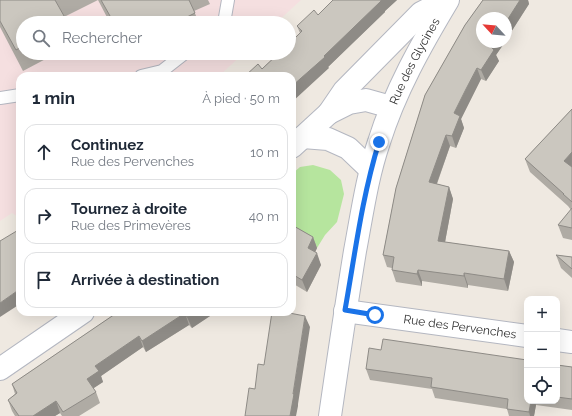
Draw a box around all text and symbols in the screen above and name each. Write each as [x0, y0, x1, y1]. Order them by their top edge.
north arrow [476, 12, 512, 48]
street label: Rue des Glycines [387, 15, 443, 107]
search box [16, 16, 296, 60]
icon: search [30, 27, 52, 49]
text: Rechercher [62, 29, 142, 47]
text: 1 min [32, 88, 75, 108]
text: À pied · 50 m [202, 91, 280, 106]
route end [370, 133, 388, 151]
text: Continuez [71, 136, 144, 154]
icon: ahead [33, 141, 55, 163]
text: 10 m [250, 145, 279, 160]
text: Rue des Pervenches [71, 154, 194, 169]
text: Tournez à droite [71, 200, 187, 218]
icon: right [33, 205, 55, 227]
text: 40 m [249, 209, 279, 224]
text: Rue des Primevères [71, 218, 191, 233]
icon: arrive [33, 269, 55, 291]
text: Arrivée à destination [71, 271, 219, 289]
map controls [524, 296, 560, 404]
button: + [524, 296, 560, 332]
route start [366, 306, 384, 324]
street label: Rue des Pervenches [403, 312, 517, 341]
button: − [524, 332, 560, 368]
button: locate [524, 368, 560, 404]

